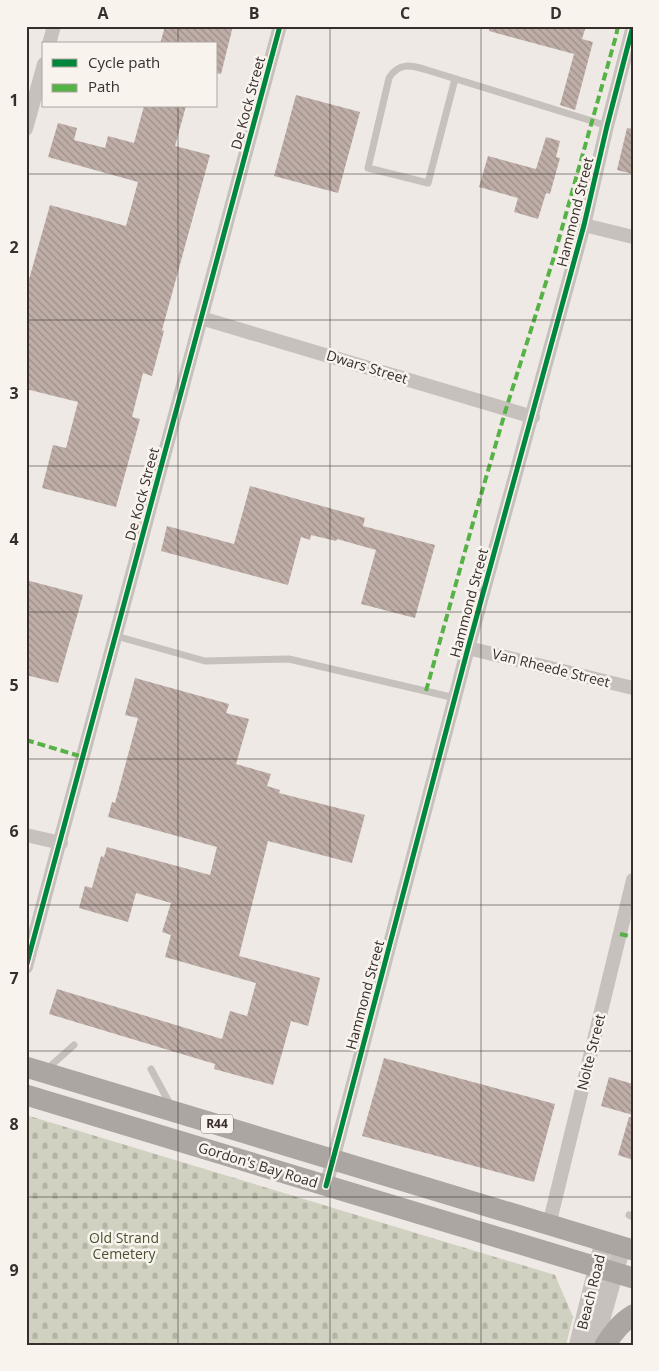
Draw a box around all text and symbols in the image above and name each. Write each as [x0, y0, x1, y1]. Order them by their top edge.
text: A [97, 2, 109, 24]
text: B [249, 2, 259, 24]
text: C [400, 2, 410, 24]
text: D [550, 2, 562, 24]
legend [42, 42, 218, 108]
text: Cycle path [88, 52, 160, 72]
street label: De Kock Street [226, 54, 269, 151]
text: Path [88, 76, 120, 96]
text: 1 [9, 89, 19, 111]
street label: Hammond Street [552, 155, 597, 269]
text: 2 [9, 236, 19, 258]
street label: Dwars Street [324, 345, 410, 388]
text: 3 [9, 382, 19, 404]
street label: De Kock Street [120, 445, 163, 542]
text: 4 [9, 528, 19, 550]
street label: Hammond Street [445, 546, 492, 660]
street label: Van Rheede Street [490, 644, 612, 691]
text: 5 [9, 674, 19, 696]
text: 6 [9, 820, 19, 842]
street label: Hammond Street [341, 938, 388, 1052]
text: 7 [9, 967, 19, 989]
street label: Nolte Street [572, 1012, 609, 1092]
text: 8 [9, 1113, 19, 1135]
road number: R44 [201, 1114, 233, 1134]
street label: Gordon's Bay Road [196, 1137, 320, 1192]
park label: Old Strand Cemetery [89, 1228, 159, 1263]
street label: Beach Road [572, 1252, 609, 1332]
text: 9 [9, 1259, 19, 1281]

